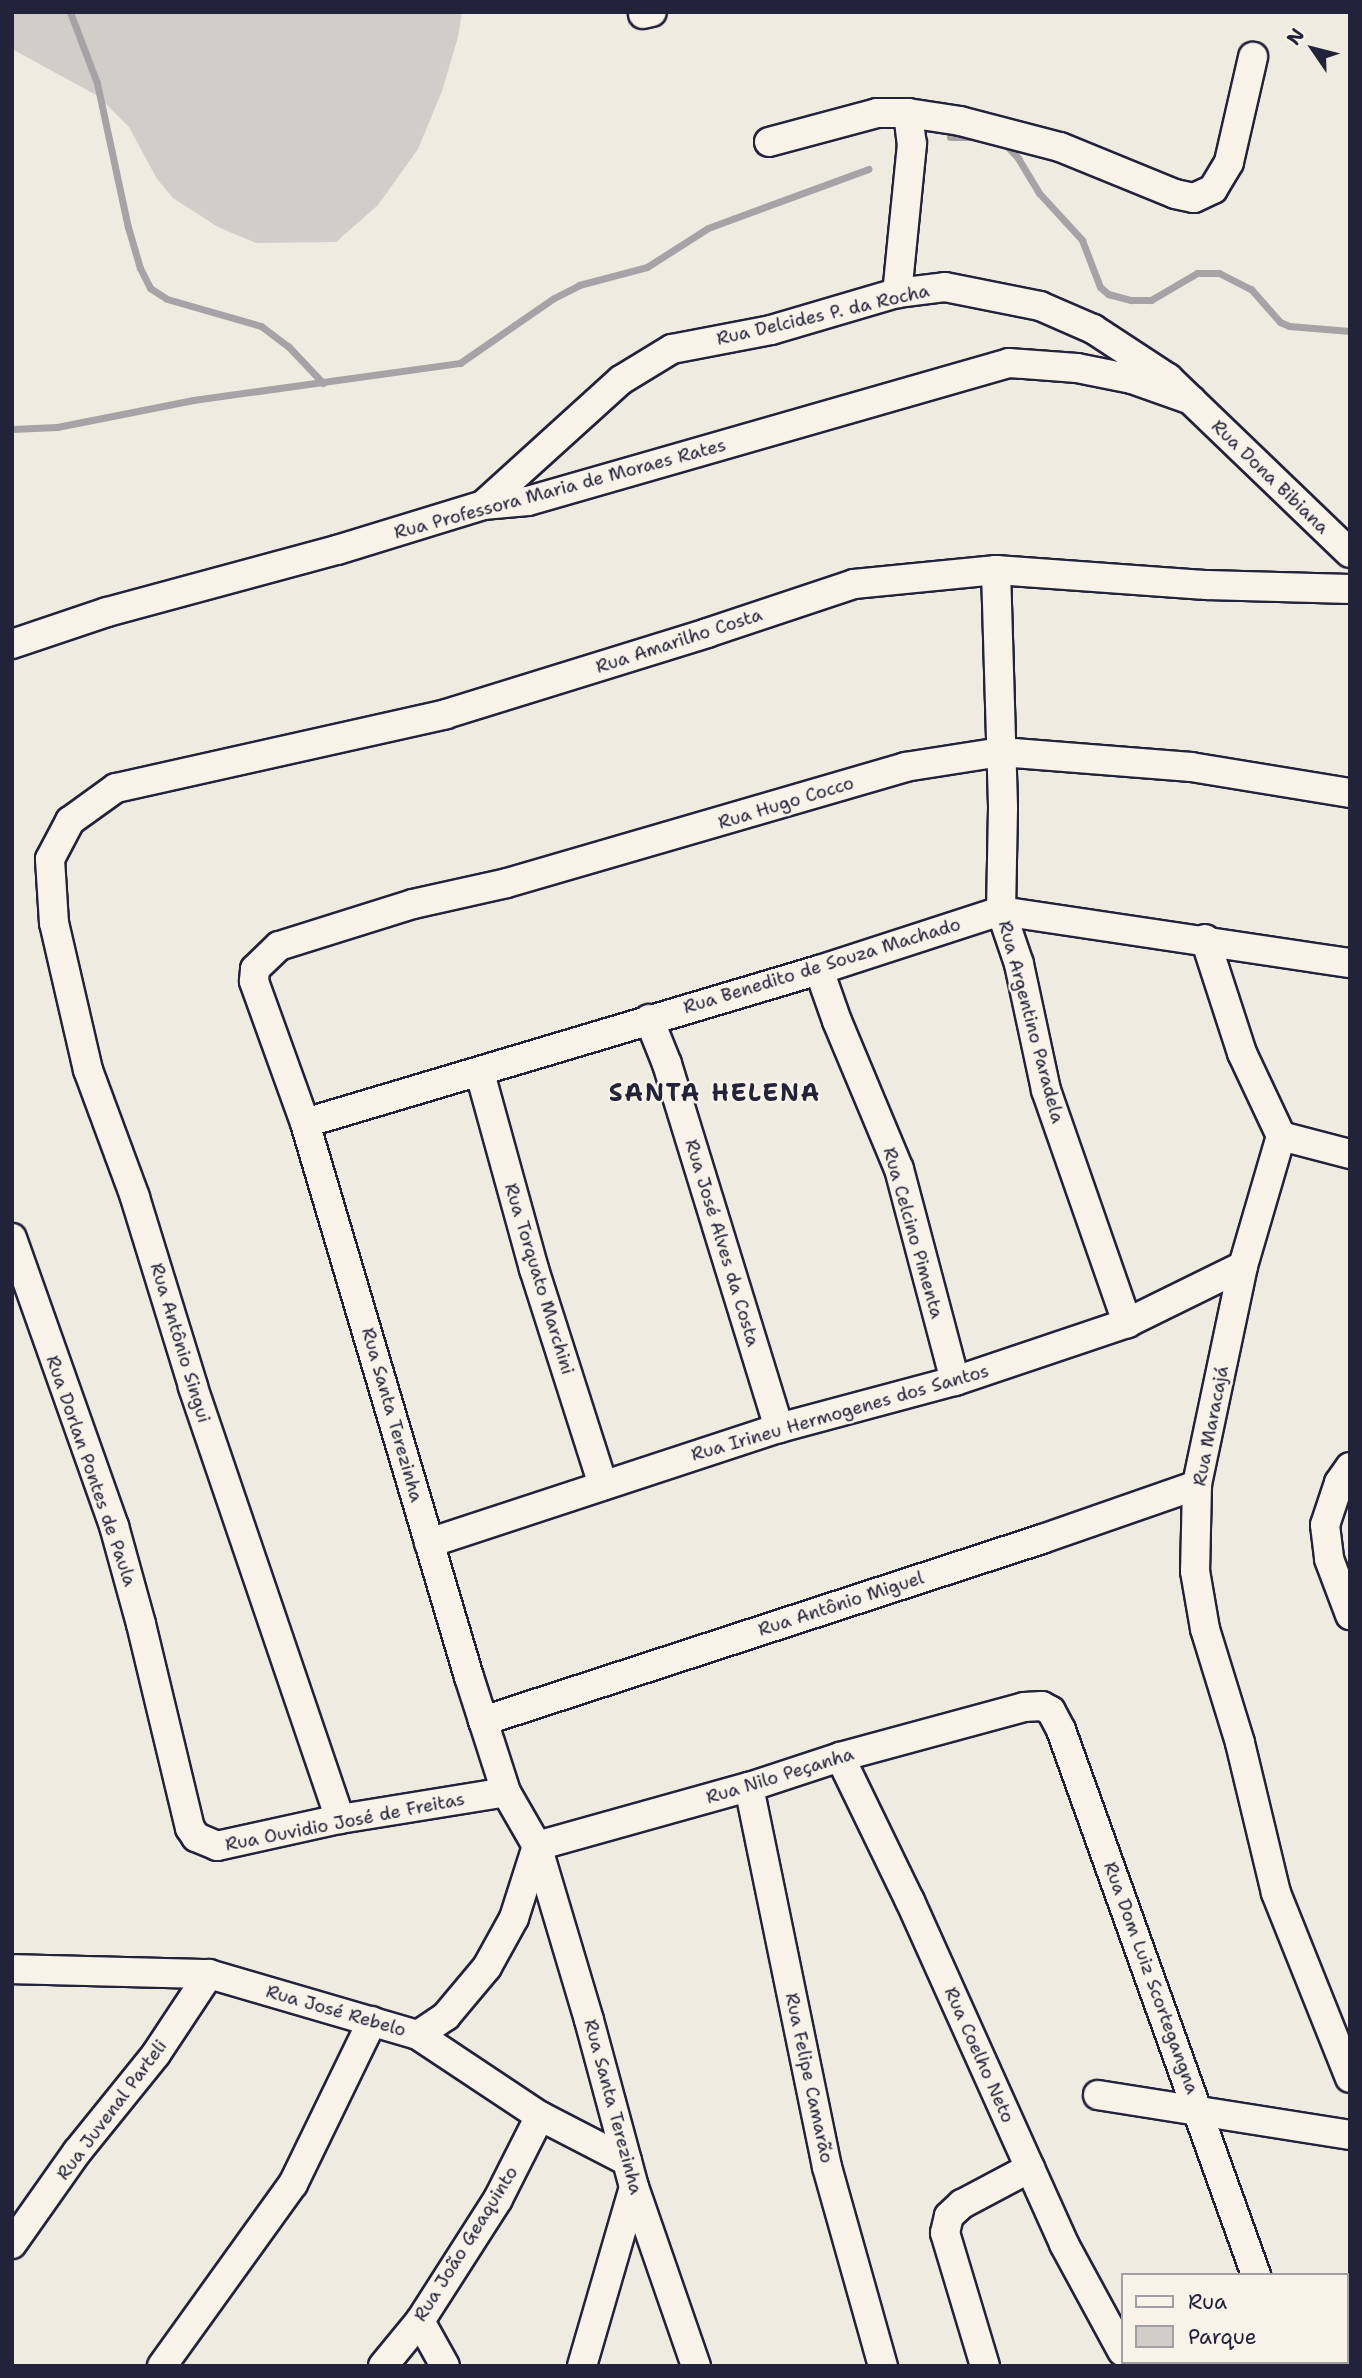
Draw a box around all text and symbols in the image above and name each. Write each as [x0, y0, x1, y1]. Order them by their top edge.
north arrow [1278, 14, 1348, 84]
text: N [1281, 23, 1310, 50]
street label: Rua Delcides P. da Rocha [714, 280, 932, 350]
street label: Rua Dona Bibiana [1207, 416, 1333, 538]
street label: Rua Professora Maria de Moraes Rates [392, 434, 728, 544]
street label: Rua Amarilho Costa [593, 604, 765, 678]
street label: Rua Hugo Cocco [716, 772, 856, 834]
street label: Rua Benedito de Souza Machado [681, 913, 963, 1019]
street label: Rua Argentino Paradela [994, 918, 1068, 1126]
district label: SANTA HELENA [610, 1080, 820, 1108]
street label: Rua José Alves da Costa [680, 1137, 764, 1349]
street label: Rua Celcino Pimenta [878, 1145, 948, 1321]
street label: Rua Torquato Marchini [500, 1181, 578, 1377]
street label: Rua Antônio Singui [145, 1260, 215, 1426]
street label: Rua Santa Terezinha [357, 1325, 427, 1505]
street label: Rua Dorlan Pontes de Paula [41, 1353, 141, 1589]
street label: Rua Irineu Hermogenes dos Santos [689, 1360, 991, 1466]
street label: Rua Maracajá [1189, 1364, 1233, 1488]
street label: Rua Antônio Miguel [755, 1567, 927, 1641]
street label: Rua Nilo Peçanha [704, 1743, 856, 1809]
street label: Rua Ouvidio José de Freitas [223, 1788, 467, 1856]
street label: Rua Dom Luiz Scortegangna [1099, 1859, 1203, 2097]
street label: Rua José Rebelo [264, 1981, 408, 2041]
street label: Rua Coelho Neto [939, 1984, 1019, 2126]
street label: Rua Felipe Camarão [780, 1991, 838, 2165]
street label: Rua Santa Terezinha [579, 2017, 647, 2197]
street label: Rua Juvenal Parteli [52, 2036, 172, 2184]
street label: Rua João Geaquinto [410, 2163, 522, 2325]
legend [1120, 2273, 1348, 2364]
text: Rua [1188, 2288, 1227, 2316]
text: Parque [1188, 2323, 1257, 2351]

